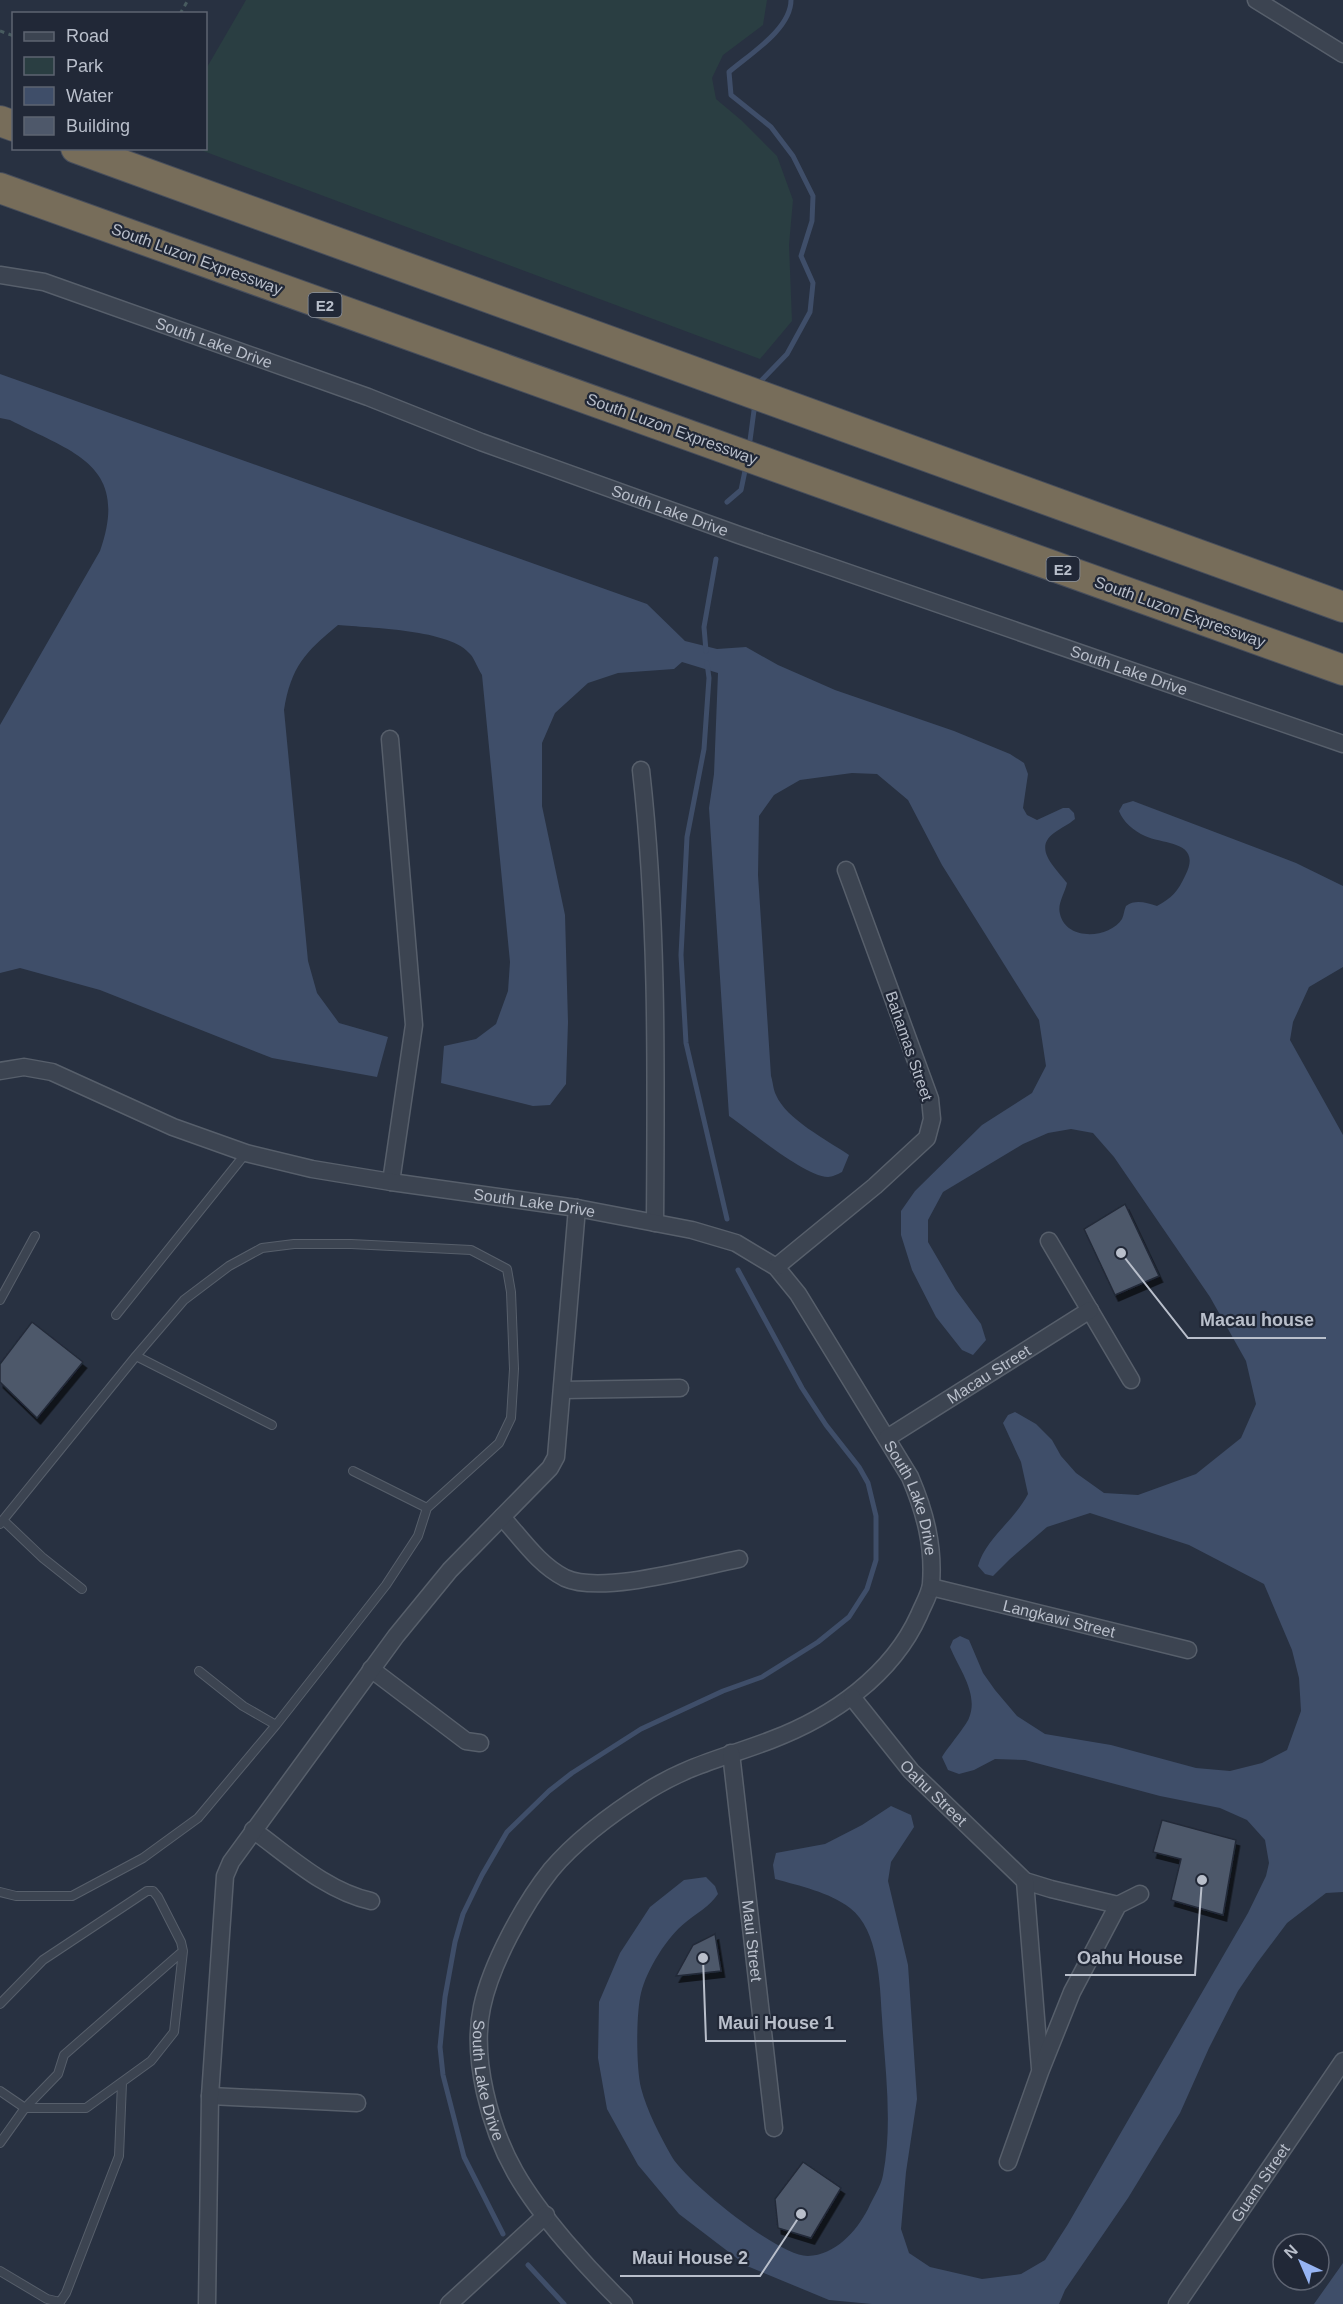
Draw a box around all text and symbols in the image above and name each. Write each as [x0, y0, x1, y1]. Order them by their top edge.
legend [12, 12, 207, 150]
text: Road [66, 26, 109, 46]
text: Park [66, 56, 104, 76]
text: Water [66, 86, 113, 106]
text: Building [66, 116, 130, 136]
street label: South Luzon Expressway [109, 220, 285, 298]
road number: E2 [308, 293, 342, 317]
street label: South Lake Drive [153, 314, 275, 371]
street label: South Luzon Expressway [584, 390, 760, 468]
street label: South Lake Drive [609, 481, 731, 539]
road number: E2 [1046, 557, 1080, 581]
street label: South Luzon Expressway [1092, 573, 1268, 651]
street label: South Lake Drive [1068, 642, 1190, 698]
street label: Bahamas Street [882, 989, 936, 1104]
street label: South Lake Drive [472, 1185, 597, 1220]
callout: Macau house [1188, 1302, 1326, 1338]
text: Macau house [1200, 1310, 1314, 1330]
street label: Macau Street [944, 1341, 1034, 1407]
street label: South Lake Drive [881, 1437, 940, 1556]
street label: Langkawi Street [1001, 1597, 1118, 1640]
street label: Oahu Street [897, 1756, 971, 1829]
street label: Maui Street [739, 1899, 766, 1983]
callout: Oahu House [1065, 1939, 1195, 1975]
text: Oahu House [1077, 1948, 1183, 1968]
callout: Maui House 1 [706, 2005, 846, 2041]
text: Maui House 1 [718, 2013, 834, 2033]
street label: South Lake Drive [470, 2019, 508, 2143]
street label: Guam Street [1227, 2140, 1293, 2225]
north arrow [1271, 2232, 1331, 2292]
callout: Maui House 2 [620, 2240, 760, 2276]
text: N [1281, 2241, 1301, 2262]
text: Maui House 2 [632, 2248, 748, 2268]

